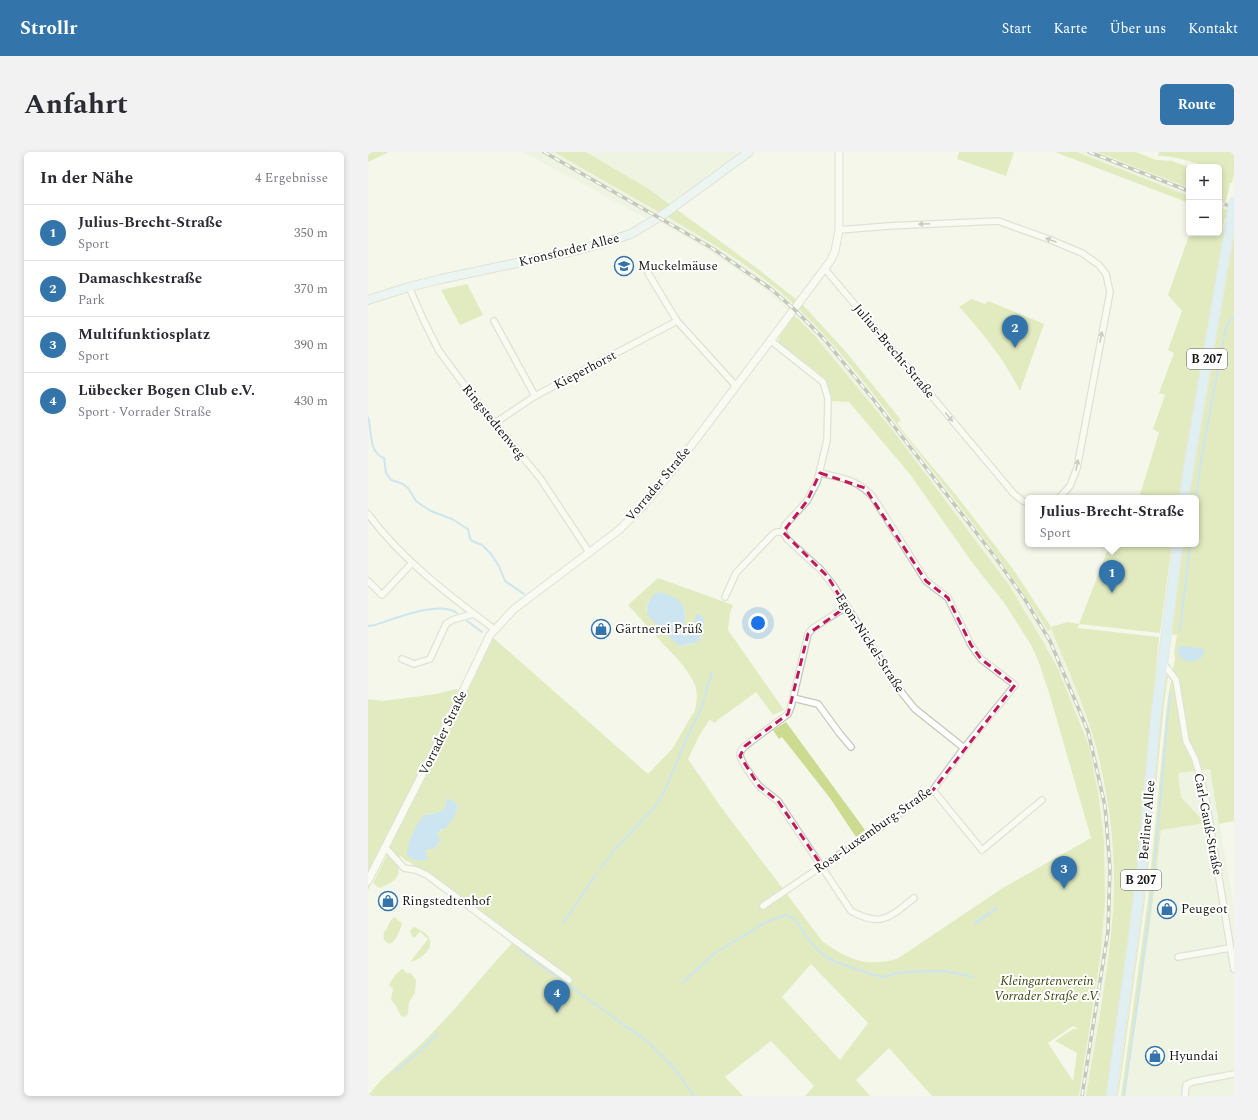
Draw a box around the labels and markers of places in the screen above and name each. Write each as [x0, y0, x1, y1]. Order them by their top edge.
school or university icon: Muckelmäuse [613, 255, 635, 277]
place label: Muckelmäuse [638, 256, 718, 276]
pin: 2 [1002, 315, 1028, 348]
pin: 1 [1099, 560, 1125, 593]
shop icon: Gärtnerei Prüß [590, 618, 612, 640]
place label: Gärtnerei Prüß [615, 619, 702, 639]
pin: 3 [1051, 856, 1077, 889]
shop icon: Ringstedtenhof [377, 890, 399, 912]
place label: Ringstedtenhof [402, 891, 492, 911]
shop icon: Peugeot [1156, 898, 1178, 920]
place label: Peugeot [1181, 899, 1228, 919]
pin: 4 [544, 980, 570, 1013]
shop icon: Hyundai [1144, 1045, 1166, 1067]
place label: Hyundai [1169, 1046, 1218, 1066]

